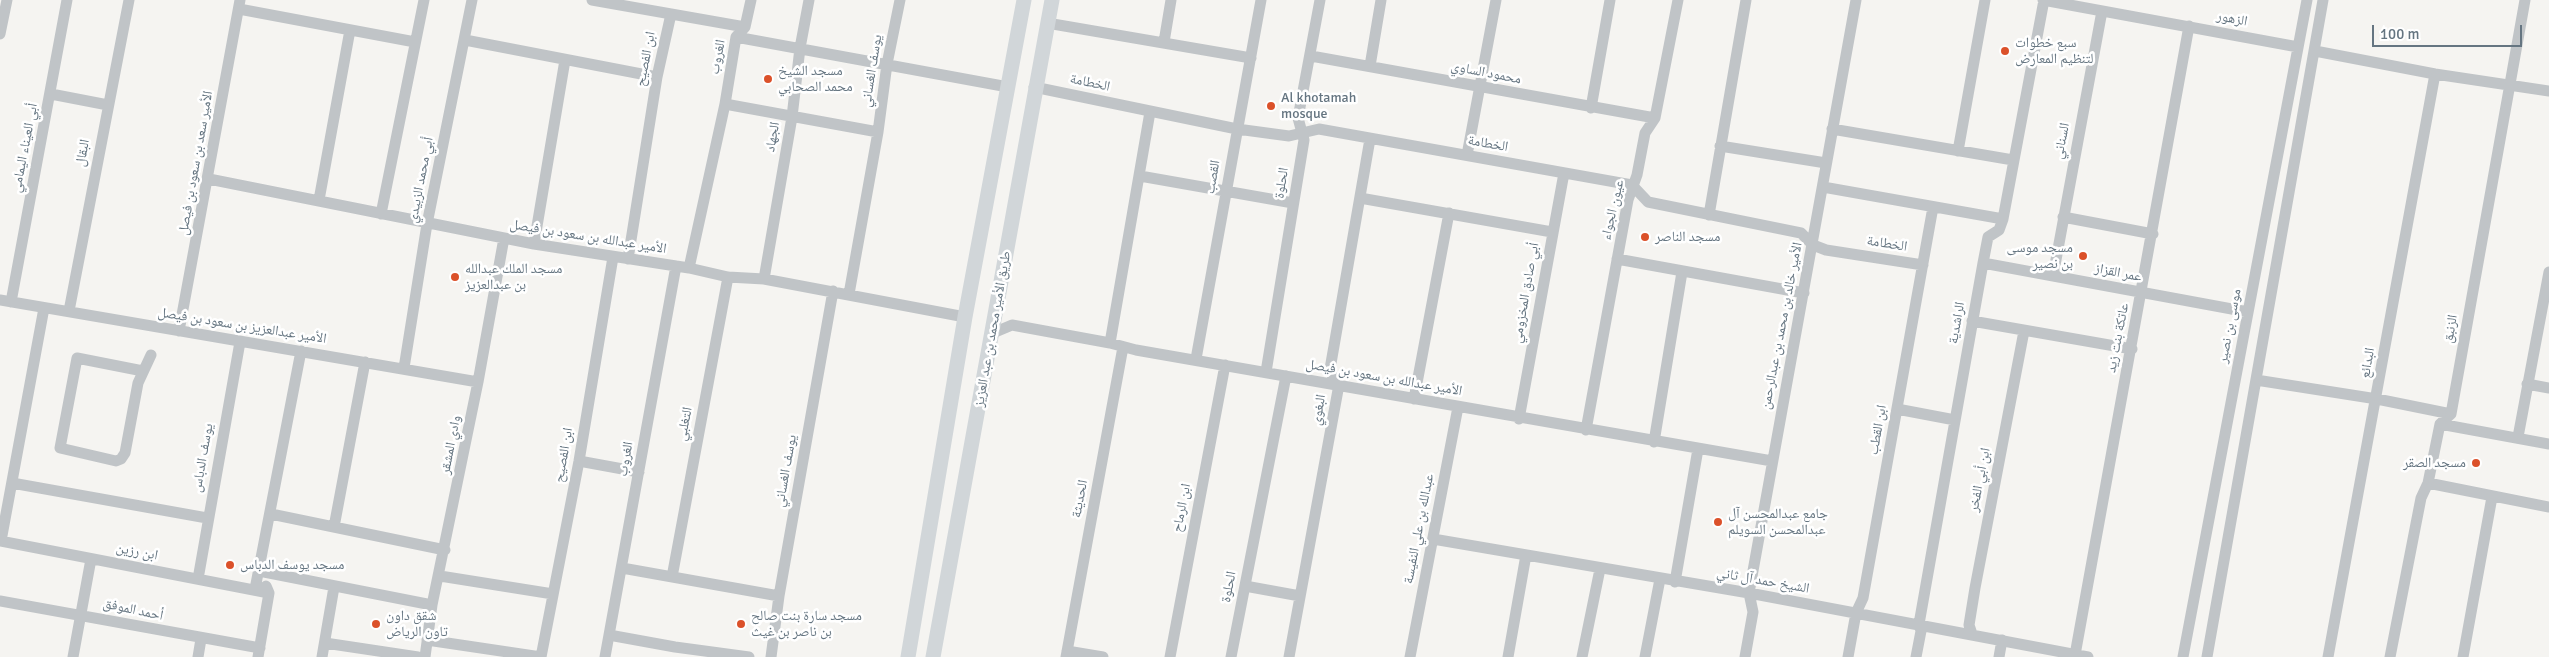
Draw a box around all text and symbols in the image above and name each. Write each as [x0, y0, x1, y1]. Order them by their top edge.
street label: الزهور [2215, 8, 2249, 30]
scale bar [2374, 15, 2524, 47]
text: 100 m [2380, 25, 2420, 43]
street label: ابن الفصيح [632, 30, 660, 88]
street label: يوسف الغساني [858, 33, 886, 109]
place label: سبع خطوات لتنظيم المعارض [2015, 35, 2094, 68]
street label: الغروب [706, 38, 730, 76]
marker: سبع خطوات لتنظيم المعارض [1999, 45, 2011, 57]
street label: محمود الساوي [1449, 58, 1523, 88]
place label: مسجد الشيخ محمد الصحابي [778, 63, 853, 95]
street label: الخطامة [1068, 71, 1112, 95]
marker: مسجد الشيخ محمد الصحابي [762, 73, 774, 85]
street label: الأمير سعد بن سعود بن فيصل [175, 90, 217, 236]
place label: Al khotamah mosque [1281, 90, 1356, 122]
marker: Al khotamah mosque [1265, 100, 1277, 112]
street label: أبي العيناء اليمامي [8, 102, 42, 194]
street label: الجهاد [762, 121, 784, 153]
street label: السناني [2050, 121, 2074, 161]
street label: الخطامة [1467, 132, 1509, 156]
street label: أبي محمد الزبيدي [404, 136, 438, 224]
street label: البقال [72, 138, 94, 168]
street label: القصب [1202, 159, 1224, 195]
street label: الحلوة [1271, 166, 1293, 200]
street label: عيون الجواء [1598, 178, 1628, 242]
street label: الأمير عبدالله بن سعود بن فيصل [508, 216, 668, 258]
place label: مسجد الناصر [1655, 229, 1720, 245]
marker: مسجد الناصر [1639, 231, 1651, 243]
street label: الخطامة [1866, 233, 1908, 255]
place label: مسجد موسى بن نصير [2007, 240, 2073, 272]
street label: أبي صادق المخزومي [1509, 241, 1543, 345]
street label: الأمير خالد بن محمد بن عبدالرحمن [1758, 241, 1806, 411]
street label: طريق الأمير محمد بن عبد العزيز [971, 250, 1015, 408]
marker: مسجد موسى بن نصير [2077, 250, 2089, 262]
street label: عمر القزاز [2093, 260, 2143, 286]
place label: مسجد الملك عبدالله بن عبدالعزيز [465, 261, 562, 294]
marker: مسجد الملك عبدالله بن عبدالعزيز [449, 271, 461, 283]
street label: موسى بن نصير [2215, 287, 2245, 365]
street label: الراشدية [1945, 301, 1969, 345]
street label: عاتكة بنت زيد [2103, 302, 2133, 374]
street label: الأمير عبدالعزيز بن سعود بن فيصل [156, 304, 328, 348]
street label: الزنبق [2440, 313, 2462, 345]
street label: البدائع [2357, 346, 2379, 380]
street label: الأمير عبدالله بن سعود بن فيصل [1305, 356, 1463, 400]
street label: البغوي [1308, 393, 1330, 427]
street label: ابن القطب [1865, 404, 1891, 456]
street label: التغلبي [673, 406, 697, 442]
street label: وادي المشقر [437, 414, 465, 476]
street label: يوسف الدباس [189, 422, 217, 494]
street label: ابن الفصيح [551, 426, 577, 484]
street label: يوسف الغساني [771, 433, 801, 509]
street label: الغروب [615, 440, 637, 478]
street label: ابن أبي الفخر [1966, 446, 1994, 514]
place label: مسجد الصقر [2403, 455, 2466, 471]
marker: مسجد الصقر [2470, 457, 2482, 469]
street label: عبدالله بن علي النفيسة [1400, 473, 1438, 585]
street label: الحديثة [1068, 479, 1092, 519]
street label: ابن الرماح [1169, 482, 1195, 534]
place label: جامع عبدالمحسن آل عبدالمحسن السويلم [1728, 506, 1828, 538]
marker: جامع عبدالمحسن آل عبدالمحسن السويلم [1712, 516, 1724, 528]
street label: ابن رزين [115, 540, 159, 564]
place label: مسجد يوسف الدباس [240, 557, 344, 573]
marker: مسجد يوسف الدباس [224, 559, 236, 571]
street label: الشيخ حمد آل ثاني [1715, 565, 1811, 597]
street label: الحلوة [1218, 570, 1240, 604]
street label: أحمد الموفق [101, 595, 165, 625]
place label: شقق داون تاون الرياض [386, 608, 448, 640]
place label: مسجد سارة بنت صالح بن ناصر بن غيث [751, 608, 862, 640]
marker: شقق داون تاون الرياض [370, 618, 382, 630]
marker: مسجد سارة بنت صالح بن ناصر بن غيث [735, 618, 747, 630]

